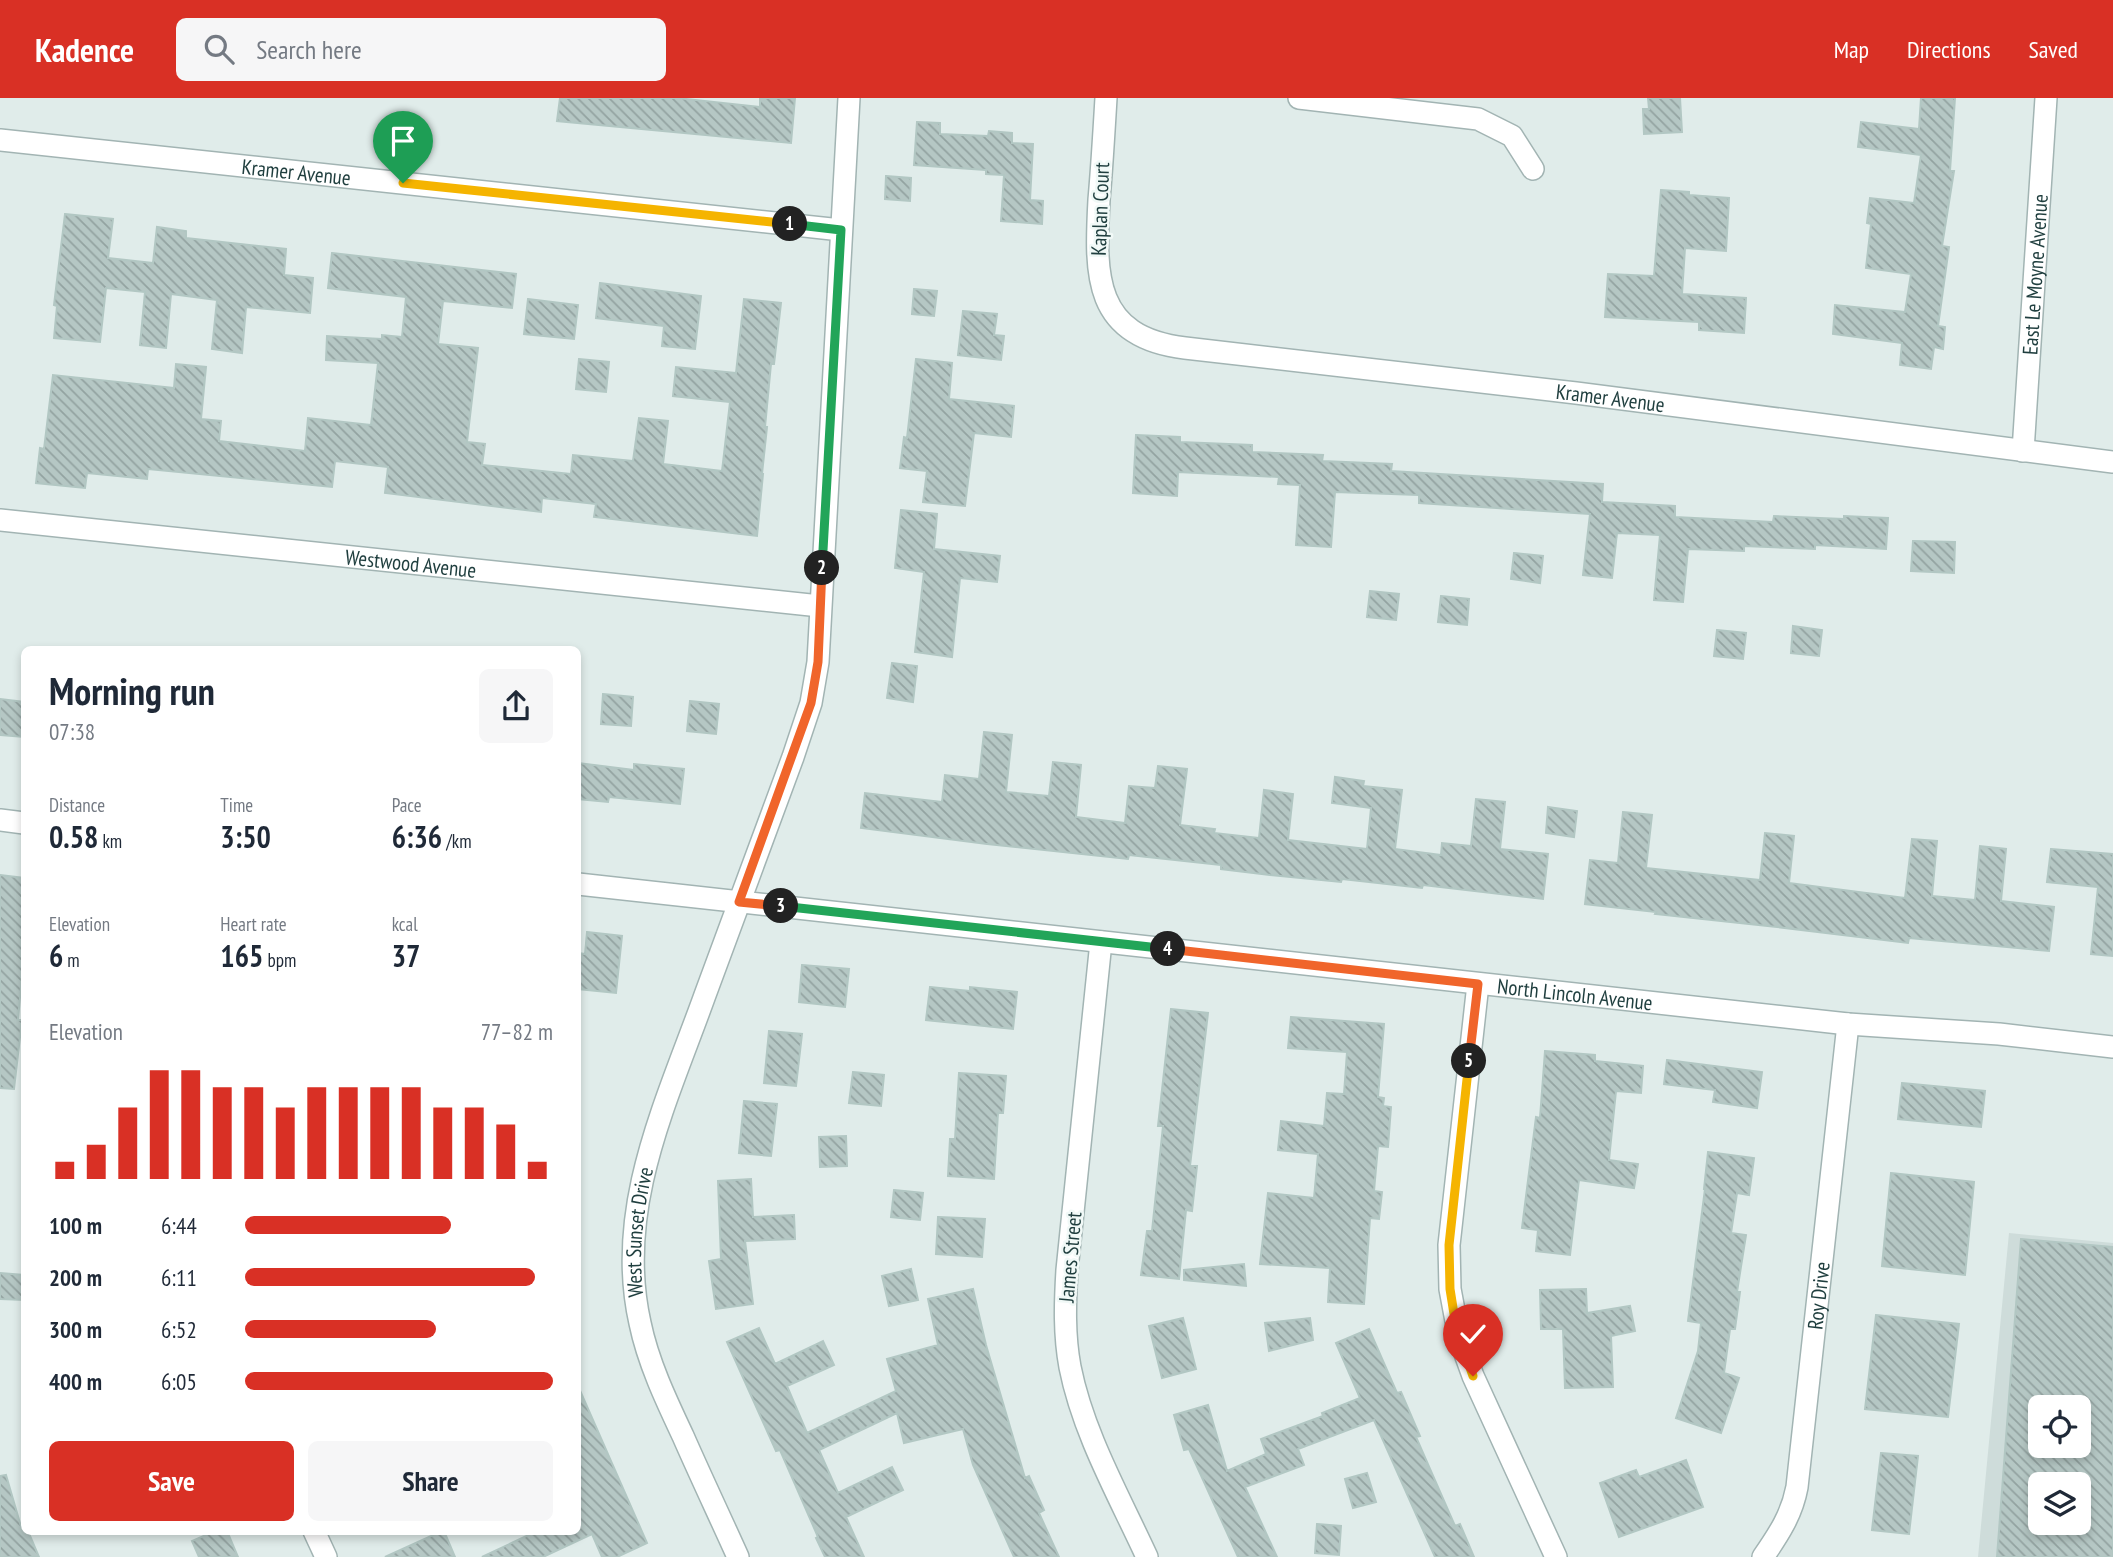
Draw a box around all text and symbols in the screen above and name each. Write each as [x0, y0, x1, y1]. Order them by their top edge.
search box [176, 18, 666, 81]
text: Kadence [35, 28, 134, 71]
icon: search [200, 30, 238, 68]
text: Search here [256, 33, 362, 66]
text: Map [1834, 34, 1869, 65]
text: Directions [1907, 34, 1991, 65]
text: Saved [2029, 34, 2078, 65]
pin [373, 111, 433, 183]
icon: arrive [384, 122, 422, 160]
street label: Kramer Avenue [241, 152, 352, 191]
street label: Kaplan Court [1085, 162, 1115, 256]
street label: East Le Moyne Avenue [2016, 193, 2053, 356]
pin: 1 [772, 206, 808, 242]
text: 1 [785, 211, 794, 235]
street label: Kramer Avenue [1555, 377, 1666, 418]
street label: Westwood Avenue [344, 543, 478, 583]
pin: 2 [804, 550, 840, 586]
text: 2 [817, 555, 826, 579]
text: Morning run [49, 666, 215, 715]
button: share [479, 669, 553, 743]
text: 07:38 [49, 717, 95, 746]
text: Distance [49, 793, 105, 817]
text: Time [220, 793, 253, 817]
text: Pace [392, 793, 422, 817]
text: 0.58 [49, 817, 98, 856]
text: 3:50 [220, 817, 271, 856]
text: 6:36 [392, 817, 442, 856]
text: km [98, 829, 122, 853]
text: /km [442, 829, 472, 853]
pin: 3 [764, 888, 798, 924]
text: 3 [776, 893, 785, 917]
text: Elevation [49, 912, 110, 936]
text: Heart rate [220, 912, 287, 936]
text: kcal [392, 912, 418, 936]
pin: 4 [1150, 932, 1186, 966]
text: 6 [49, 936, 63, 975]
text: 165 [220, 936, 263, 975]
text: 37 [392, 936, 420, 975]
text: 4 [1163, 936, 1172, 960]
text: m [63, 948, 80, 972]
text: bpm [263, 948, 296, 972]
street label: North Lincoln Avenue [1496, 972, 1654, 1016]
text: Elevation [49, 1017, 123, 1046]
text: 77–82 m [481, 1017, 553, 1046]
pin: 5 [1452, 1044, 1486, 1079]
text: 5 [1464, 1048, 1473, 1072]
street label: West Sunset Drive [620, 1164, 659, 1298]
street label: James Street [1053, 1210, 1087, 1304]
text: 100 m [49, 1211, 102, 1240]
text: 6:44 [161, 1211, 197, 1240]
street label: Roy Drive [1801, 1260, 1835, 1331]
text: 200 m [49, 1263, 102, 1292]
text: 6:11 [161, 1263, 197, 1292]
pin [1443, 1304, 1503, 1376]
text: 300 m [49, 1315, 102, 1344]
text: 6:52 [161, 1315, 197, 1344]
icon: check [1454, 1315, 1492, 1353]
text: 400 m [49, 1367, 102, 1396]
text: 6:05 [161, 1367, 197, 1396]
map controls [2028, 1395, 2091, 1535]
button: locate [2028, 1395, 2091, 1458]
button: Save [49, 1441, 294, 1521]
button: Share [308, 1441, 553, 1521]
button: layers [2028, 1472, 2091, 1535]

